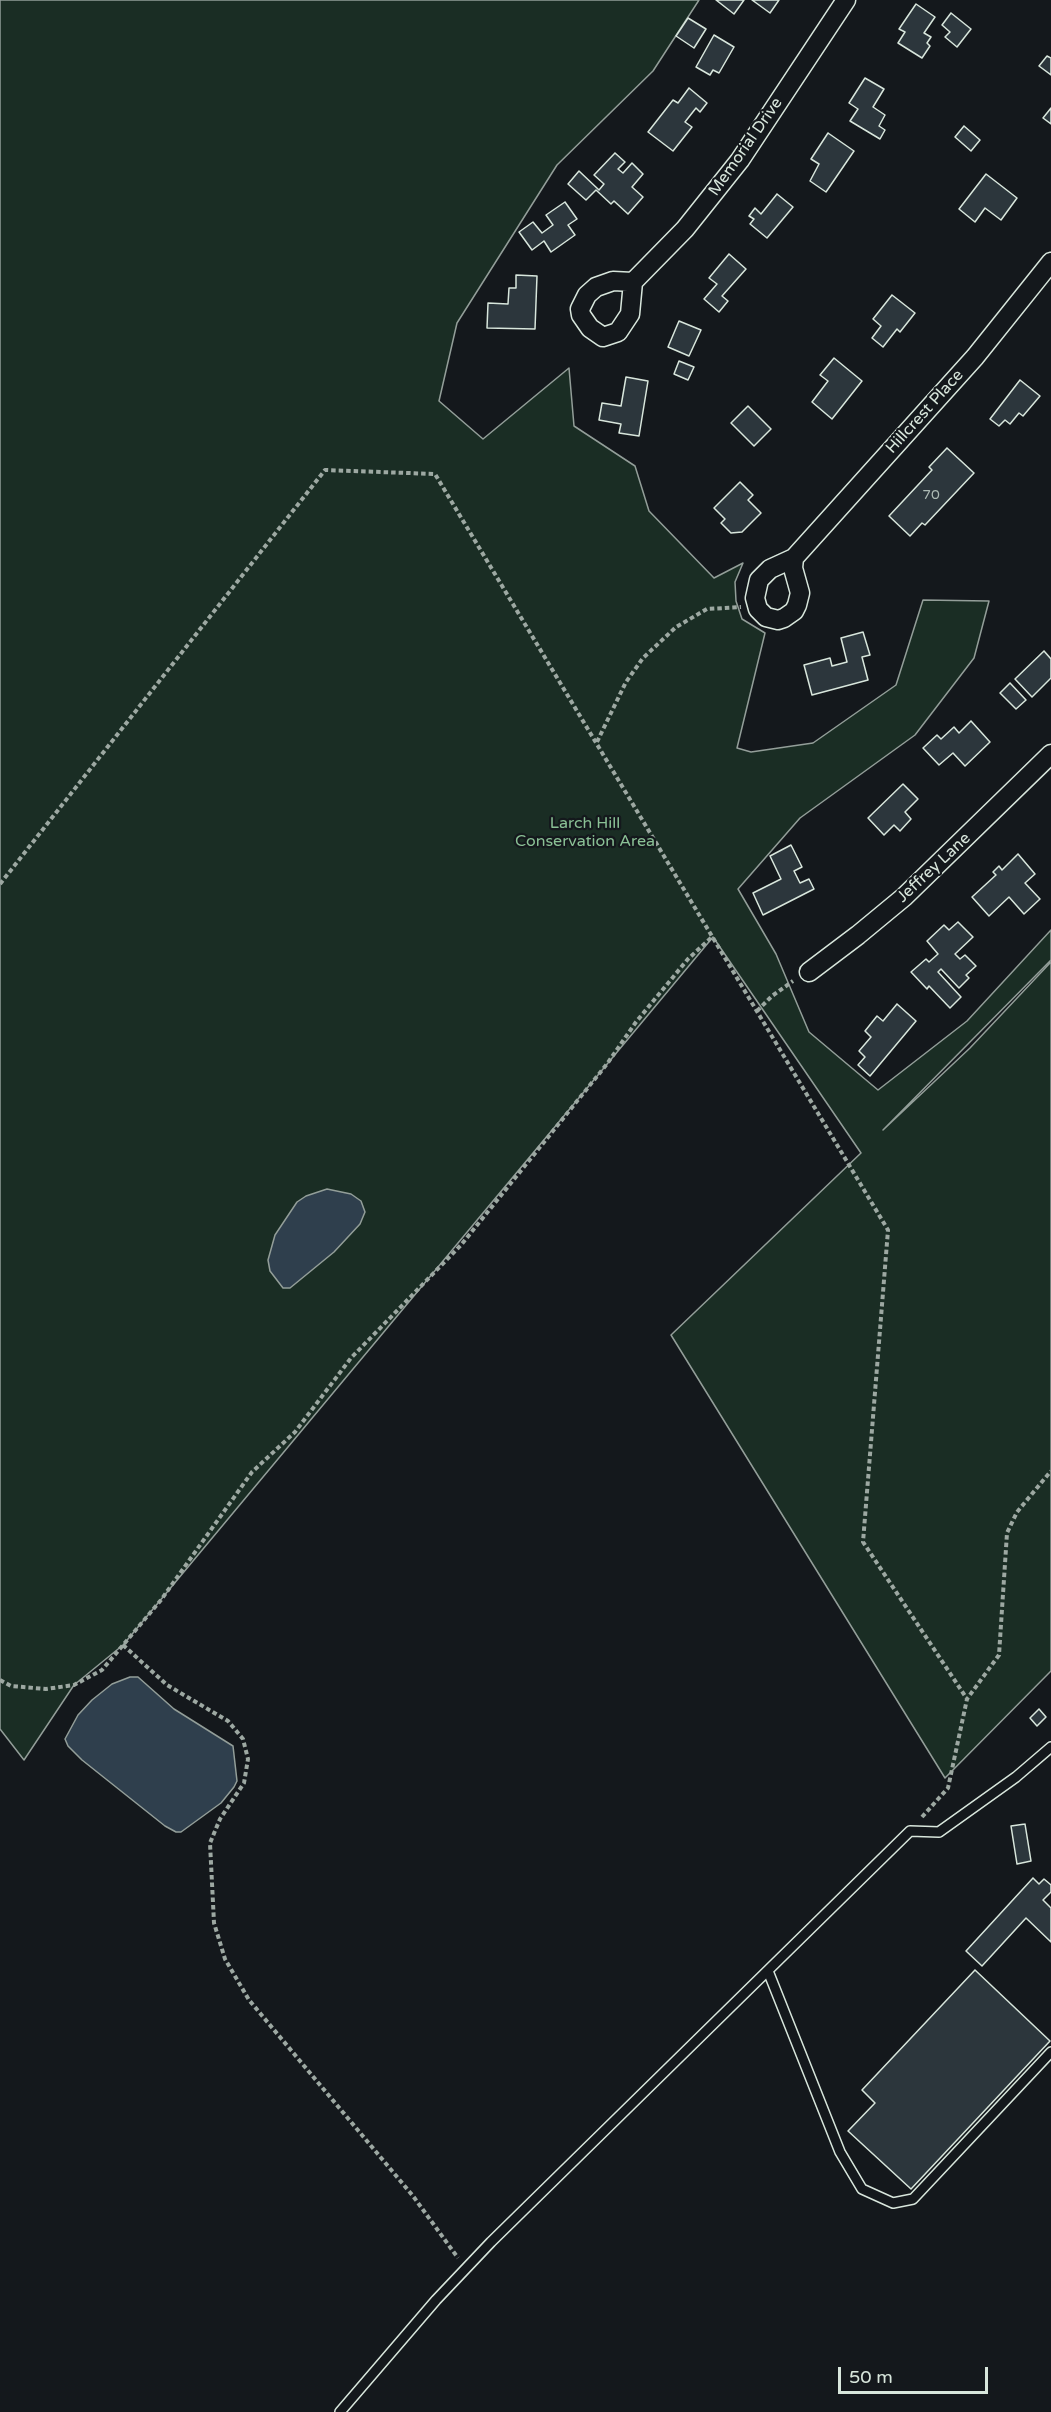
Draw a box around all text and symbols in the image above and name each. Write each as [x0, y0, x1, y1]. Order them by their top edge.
street label: Memorial Drive [705, 94, 787, 200]
street label: Hillcrest Place [882, 366, 968, 458]
house number: 70 [922, 487, 940, 503]
park label: Larch Hill Conservation Area [515, 814, 655, 852]
street label: Jeffrey Lane [893, 829, 975, 907]
scale bar [841, 2355, 991, 2393]
text: 50 m [849, 2366, 893, 2388]

